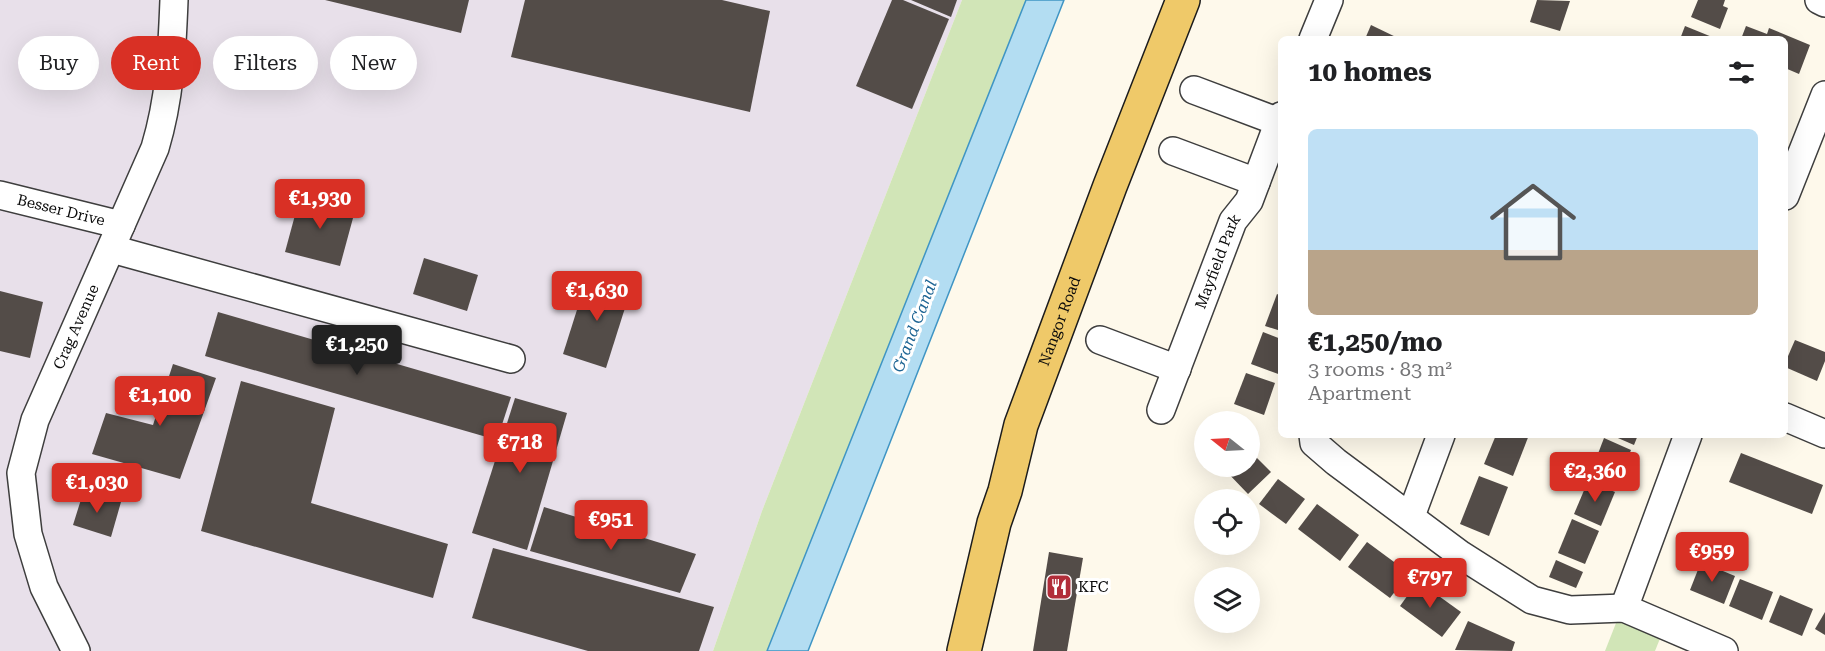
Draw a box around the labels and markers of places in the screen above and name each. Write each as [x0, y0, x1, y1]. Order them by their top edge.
pin: €1,930 [271, 179, 369, 230]
pin: €1,630 [548, 271, 646, 322]
pin: €1,250 [308, 325, 406, 376]
pin: €1,100 [111, 376, 209, 427]
pin: €718 [484, 423, 556, 474]
pin: €2,360 [1546, 452, 1644, 503]
pin: €1,030 [48, 463, 146, 514]
pin: €951 [575, 500, 647, 551]
pin: €959 [1676, 532, 1748, 583]
pin: €797 [1394, 558, 1466, 609]
restaurant icon: KFC [1044, 572, 1074, 602]
place label: KFC [1078, 578, 1109, 596]

